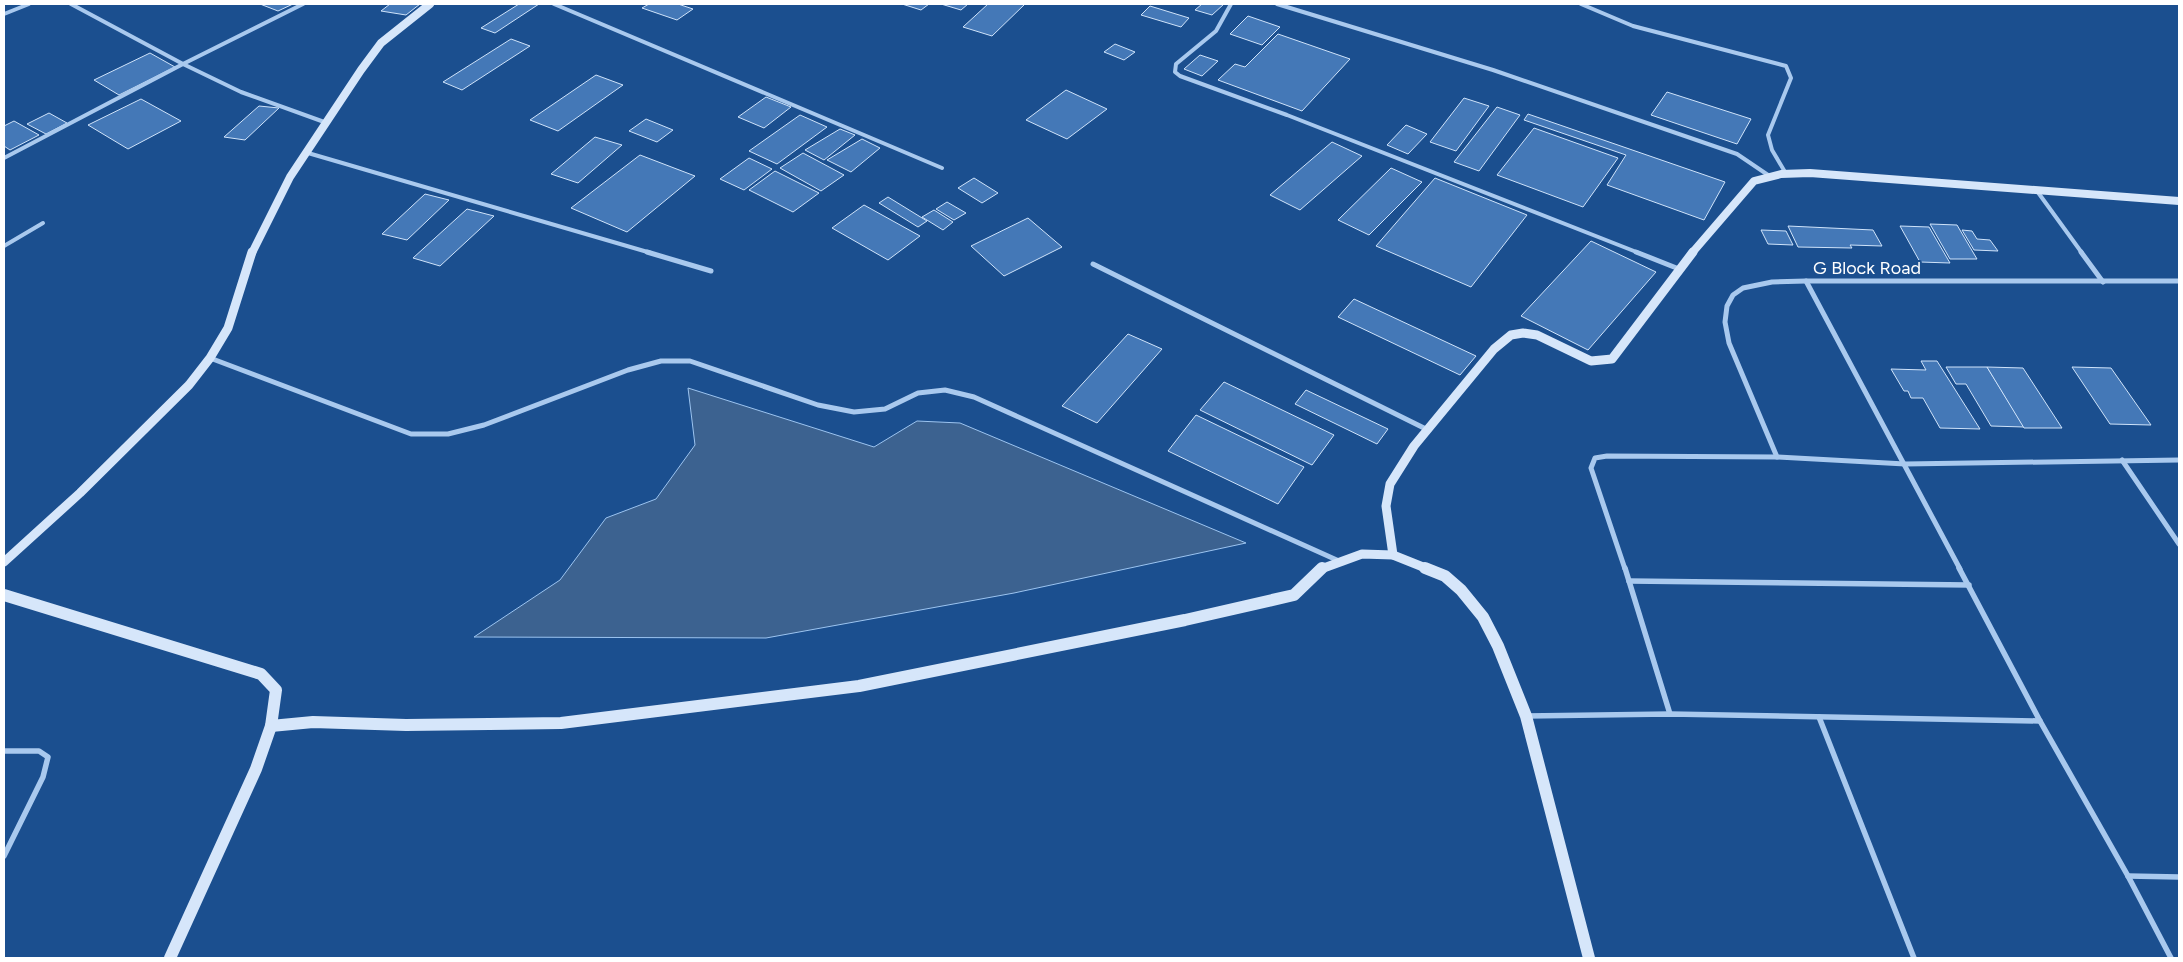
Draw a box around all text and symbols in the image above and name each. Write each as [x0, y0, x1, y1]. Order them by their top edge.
street label: G Block Road [1813, 257, 1921, 279]

